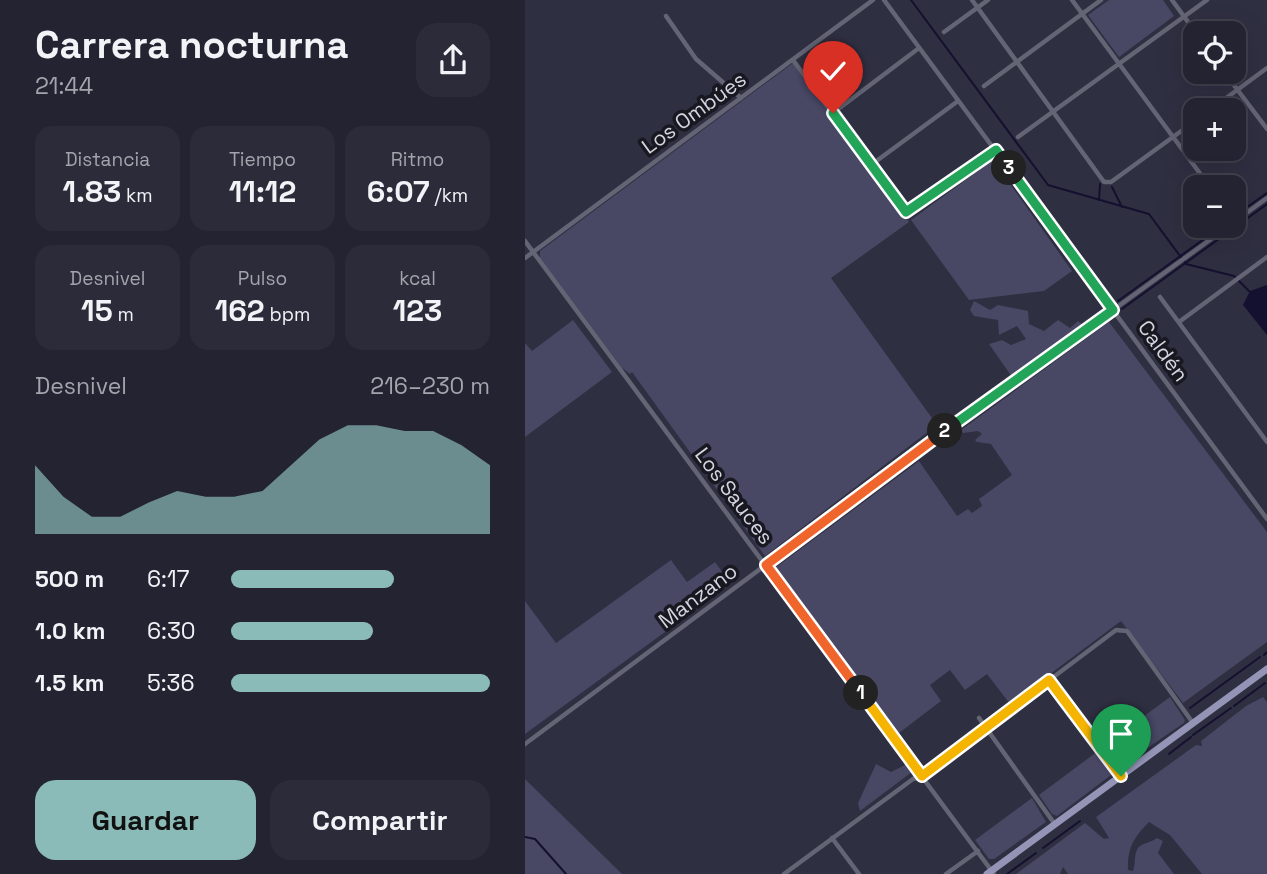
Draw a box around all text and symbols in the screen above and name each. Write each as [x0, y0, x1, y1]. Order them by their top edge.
text: Carrera nocturna [35, 21, 348, 69]
map controls [1183, 21, 1246, 238]
button: locate [1183, 21, 1246, 84]
button: share [416, 23, 490, 97]
pin [803, 41, 863, 113]
icon: check [814, 52, 852, 90]
street label: Los Ombúes [636, 66, 751, 160]
text: 21:44 [35, 71, 93, 101]
button: + [1183, 98, 1246, 161]
text: Distancia [65, 147, 150, 172]
text: Tiempo [229, 147, 296, 172]
text: Ritmo [391, 147, 444, 172]
pin: 3 [991, 150, 1027, 186]
text: 3 [1003, 155, 1014, 180]
text: 1.83 [62, 172, 121, 211]
text: 11:12 [229, 172, 296, 211]
text: 6:07 [367, 172, 430, 211]
button: − [1183, 175, 1246, 238]
text: km [121, 183, 153, 208]
text: /km [430, 183, 468, 208]
text: Desnivel [70, 266, 145, 291]
text: Pulso [238, 266, 287, 291]
text: kcal [399, 266, 436, 291]
text: 15 [81, 291, 113, 330]
text: 162 [215, 291, 265, 330]
text: 123 [393, 291, 442, 330]
text: m [113, 302, 134, 327]
text: bpm [265, 302, 310, 327]
street label: Caldén [1132, 315, 1195, 387]
text: Desnivel [35, 371, 127, 401]
text: 216–230 m [370, 371, 490, 401]
pin: 2 [927, 414, 963, 448]
text: 2 [939, 418, 950, 443]
street label: Los Sauces [689, 442, 780, 550]
street label: Manzano [653, 557, 743, 634]
text: 500 m [35, 564, 104, 594]
text: 6:17 [147, 564, 189, 594]
text: 1.0 km [35, 616, 105, 646]
text: 6:30 [147, 616, 196, 646]
text: 1.5 km [35, 668, 105, 698]
text: 5:36 [147, 668, 195, 698]
pin: 1 [843, 676, 879, 710]
text: 1 [856, 680, 865, 705]
pin [1091, 704, 1151, 776]
icon: arrive [1102, 715, 1140, 753]
button: Guardar [35, 780, 256, 860]
button: Compartir [270, 780, 490, 860]

